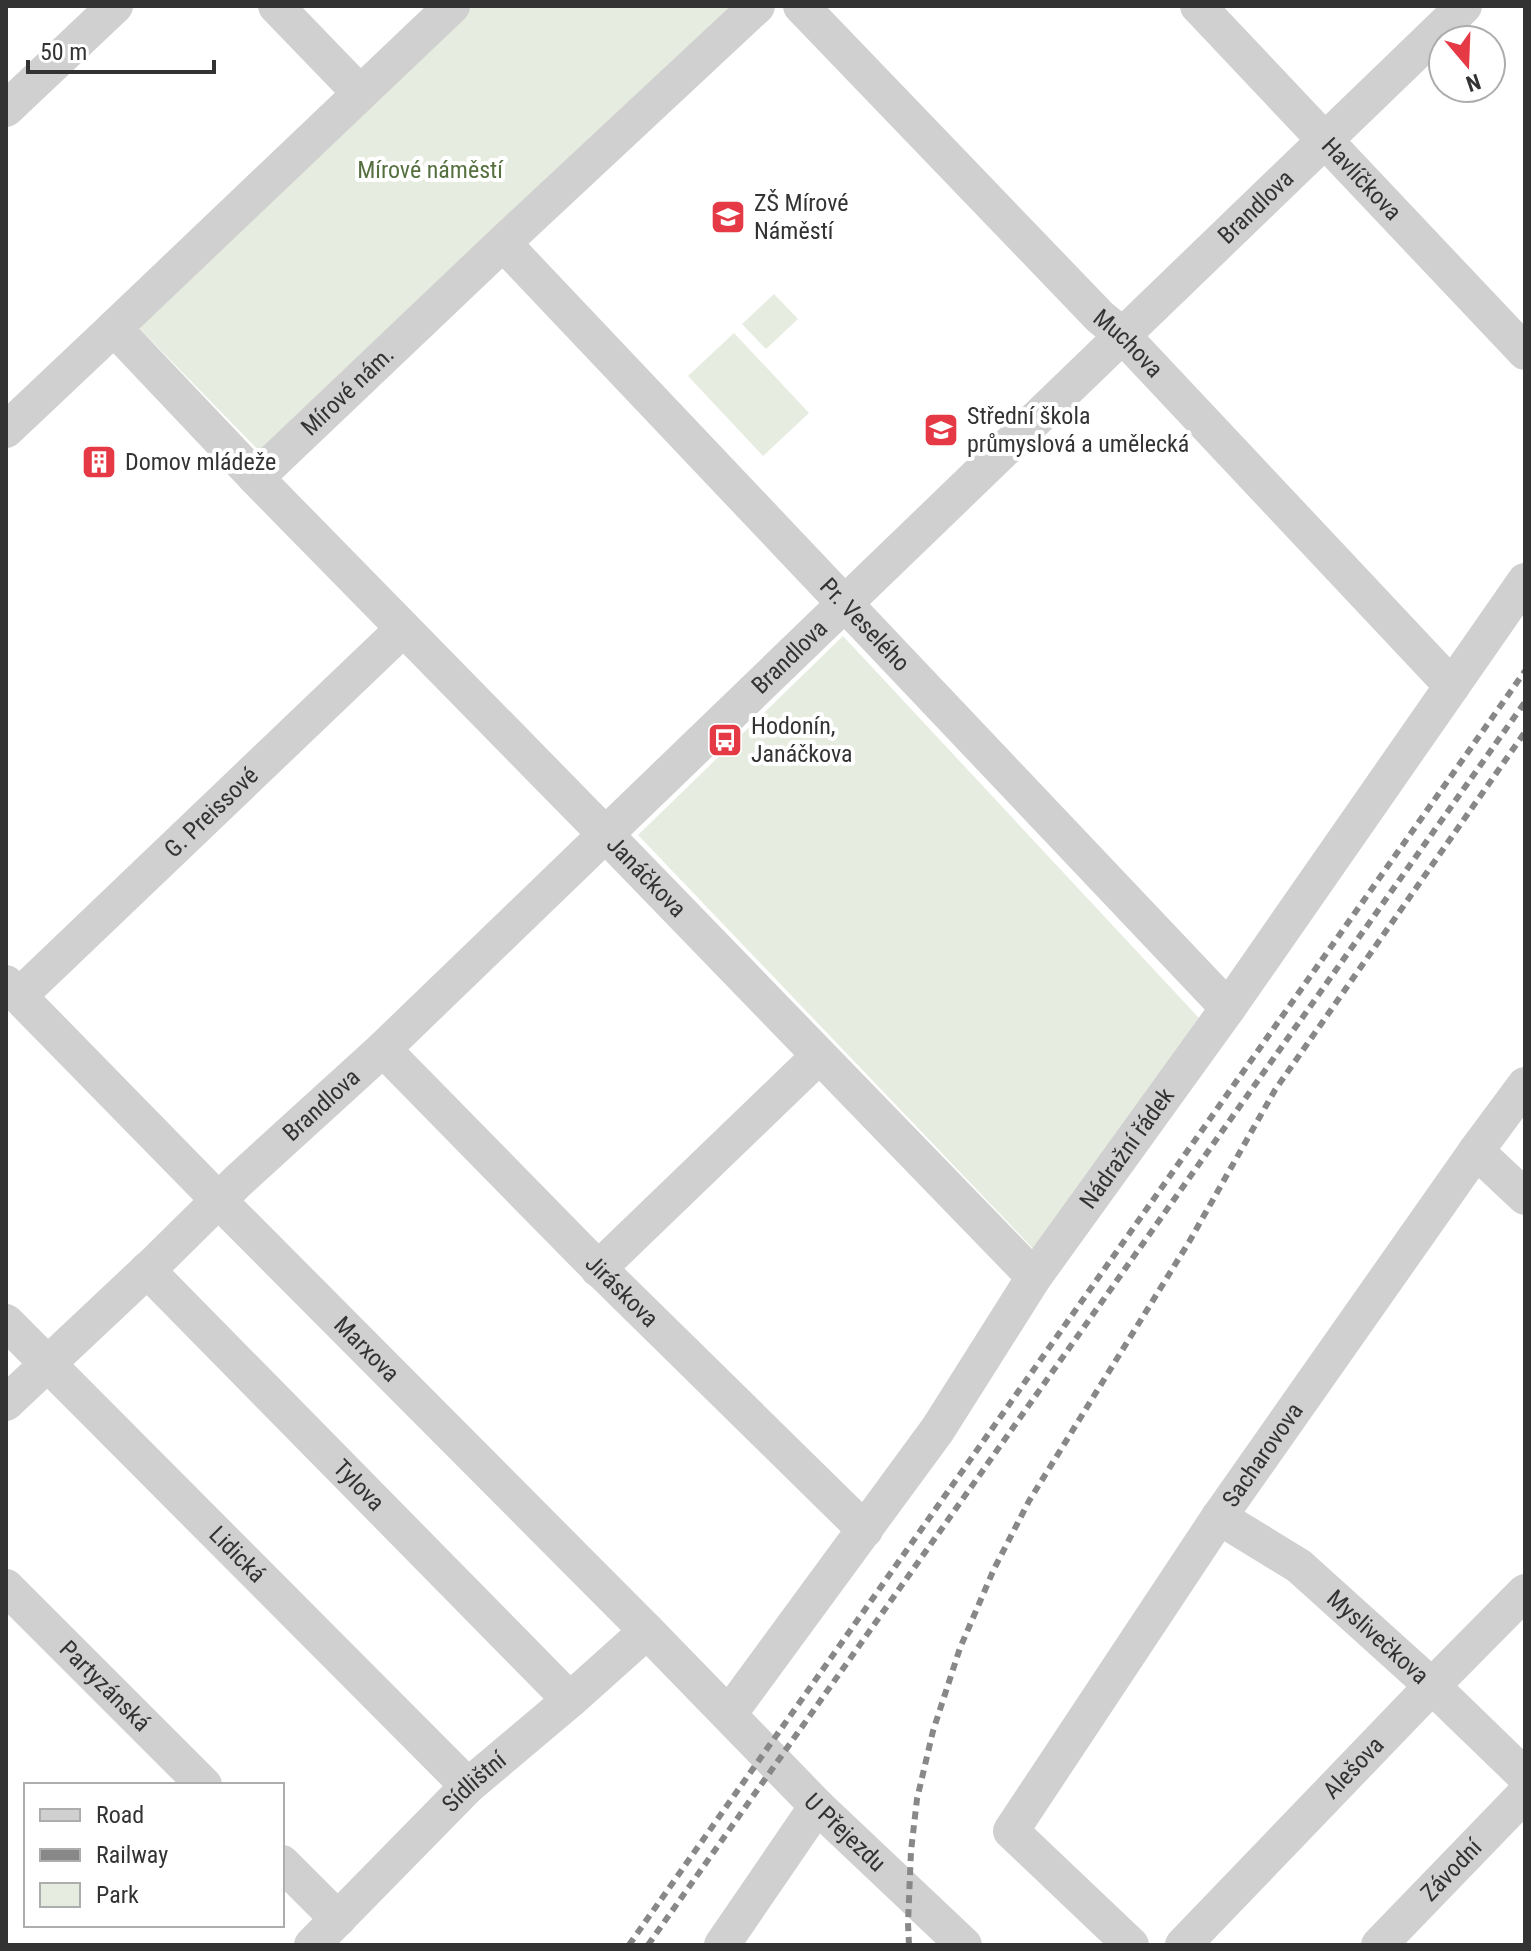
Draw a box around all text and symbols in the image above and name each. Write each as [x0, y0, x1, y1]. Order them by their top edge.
scale bar [28, 24, 214, 74]
north arrow [1427, 24, 1507, 104]
text: 50 m [40, 38, 87, 66]
text: N [1463, 68, 1484, 96]
street label: Havlíčkova [1316, 132, 1407, 226]
park label: Mírové náměstí [357, 156, 504, 184]
street label: Brandlova [1212, 164, 1299, 250]
place label: ZŠ Mírové Náměstí [754, 189, 849, 245]
school or university icon: ZŠ Mírové Náměstí [709, 198, 747, 236]
street label: Muchova [1088, 303, 1169, 383]
street label: Mírové nám. [296, 340, 400, 441]
place label: Střední škola průmyslová a umělecká [967, 402, 1189, 458]
school or university icon: Střední škola průmyslová a umělecká [922, 411, 960, 449]
building icon: Domov mládeže [80, 443, 118, 481]
place label: Domov mládeže [125, 448, 276, 476]
street label: Pr. Veselého [814, 572, 916, 677]
street label: Brandlova [746, 614, 833, 700]
place label: Hodonín, Janáčkova [751, 712, 853, 768]
bus stop icon: Hodonín, Janáčkova [706, 721, 744, 759]
street label: G. Preissové [159, 761, 264, 863]
street label: Janáčkova [601, 830, 692, 923]
street label: Brandlova [277, 1063, 366, 1147]
street label: Nádražní řádek [1074, 1082, 1180, 1214]
street label: Jiráskova [580, 1249, 664, 1333]
street label: Marxova [328, 1311, 405, 1388]
street label: Sacharovova [1216, 1398, 1309, 1512]
street label: Tylova [328, 1454, 390, 1517]
street label: Lidická [204, 1521, 271, 1588]
street label: Myslivečkova [1321, 1584, 1434, 1690]
street label: Partyzánská [54, 1635, 156, 1737]
street label: Alešova [1317, 1731, 1390, 1804]
street label: Sídlištní [436, 1745, 513, 1818]
legend [24, 1783, 284, 1927]
street label: U Přejezdu [799, 1788, 891, 1877]
text: Road [96, 1801, 144, 1829]
street label: Závodní [1415, 1832, 1488, 1907]
text: Railway [96, 1841, 168, 1869]
text: Park [96, 1881, 139, 1909]

